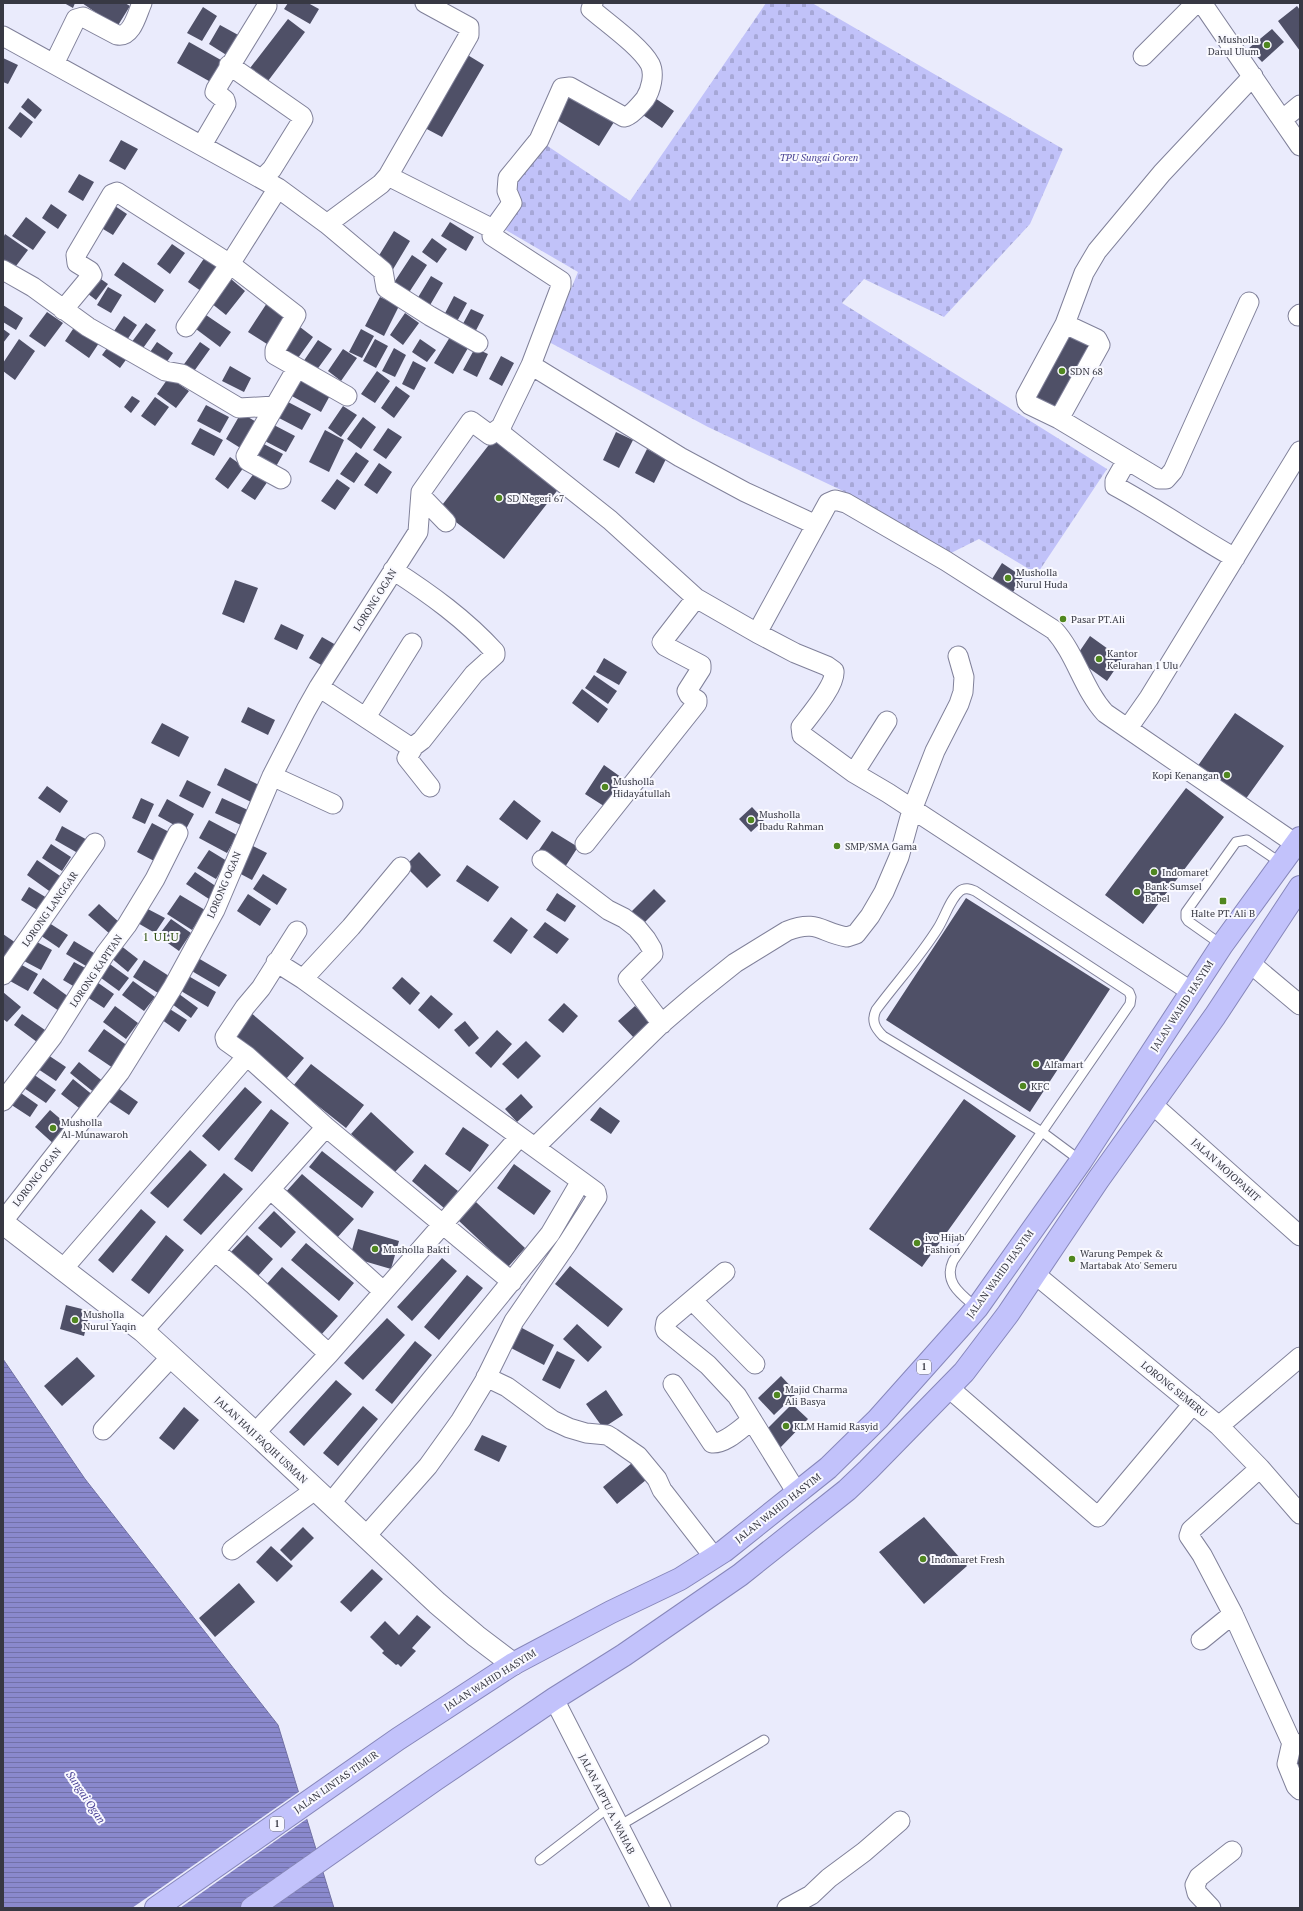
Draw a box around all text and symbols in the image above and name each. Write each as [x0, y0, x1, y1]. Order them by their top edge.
place label: Musholla Darul Ulum [1208, 33, 1259, 58]
marker: Musholla Darul Ulum [1262, 40, 1272, 50]
park label: TPU Sungai Goren [780, 151, 858, 164]
place label: SDN 68 [1070, 365, 1103, 378]
marker: SDN 68 [1057, 366, 1067, 376]
place label: SD Negeri 67 [507, 492, 564, 505]
marker: SD Negeri 67 [494, 493, 504, 503]
street label: LORONG OGAN [351, 566, 400, 634]
place label: Musholla Nurul Huda [1016, 566, 1068, 591]
marker: Musholla Nurul Huda [1003, 573, 1013, 583]
place label: Pasar PT.Ali [1071, 613, 1125, 626]
marker: Pasar PT.Ali [1058, 614, 1068, 624]
place label: Kantor Kelurahan 1 Ulu [1107, 647, 1178, 672]
marker: Kantor Kelurahan 1 Ulu [1094, 654, 1104, 664]
place label: Kopi Kenangan [1152, 769, 1219, 782]
marker: Kopi Kenangan [1222, 770, 1232, 780]
place label: Musholla Hidayatullah [613, 775, 671, 800]
marker: Musholla Hidayatullah [600, 782, 610, 792]
place label: Musholla Ibadu Rahman [759, 808, 824, 833]
marker: Musholla Ibadu Rahman [746, 815, 756, 825]
place label: SMP/SMA Gama [845, 840, 917, 853]
marker: SMP/SMA Gama [832, 841, 842, 851]
street label: LORONG OGAN [204, 849, 244, 920]
place label: Indomaret [1162, 866, 1209, 879]
marker: Indomaret [1149, 867, 1159, 877]
street label: LORONG LANGGAR [19, 868, 81, 949]
place label: Bank Sumsel Babel [1145, 880, 1202, 905]
marker: Bank Sumsel Babel [1132, 887, 1142, 897]
marker: Halte PT. Ali B [1218, 896, 1228, 906]
place label: Halte PT. Ali B [1191, 907, 1255, 920]
district label: 1 ULU [142, 929, 180, 944]
street label: LORONG KAPITAN [67, 932, 125, 1010]
street label: JALAN WAHID HASYIM [1148, 958, 1216, 1054]
place label: Alfamart [1044, 1058, 1084, 1071]
marker: Alfamart [1031, 1059, 1041, 1069]
place label: KFC [1031, 1080, 1049, 1093]
marker: KFC [1018, 1081, 1028, 1091]
place label: Musholla Al-Munawaroh [61, 1116, 128, 1141]
marker: Musholla Al-Munawaroh [48, 1123, 58, 1133]
street label: JALAN MOJOPAHIT [1189, 1136, 1263, 1204]
street label: LORONG OGAN [10, 1144, 64, 1209]
street label: JALAN WAHID HASYIM [964, 1227, 1037, 1321]
place label: ivo Hijab Fashion [925, 1231, 965, 1256]
marker: ivo Hijab Fashion [912, 1238, 922, 1248]
place label: Musholla Bakti [383, 1243, 450, 1256]
marker: Musholla Bakti [370, 1244, 380, 1254]
place label: Warung Pempek & Martabak Ato' Semeru [1080, 1247, 1178, 1272]
marker: Warung Pempek & Martabak Ato' Semeru [1067, 1254, 1077, 1264]
place label: Musholla Nurul Yaqin [83, 1308, 136, 1333]
marker: Musholla Nurul Yaqin [70, 1315, 80, 1325]
street label: LORONG SEMERU [1138, 1358, 1210, 1420]
road number: 1 [917, 1360, 931, 1374]
place label: Majid Charma Ali Basya [785, 1383, 847, 1408]
marker: Majid Charma Ali Basya [772, 1390, 782, 1400]
street label: JALAN HAJI FAQIH USMAN [212, 1394, 311, 1487]
place label: KLM Hamid Rasyid [794, 1420, 879, 1433]
marker: KLM Hamid Rasyid [781, 1421, 791, 1431]
street label: JALAN WAHID HASYIM [732, 1470, 824, 1546]
place label: Indomaret Fresh [931, 1553, 1005, 1566]
marker: Indomaret Fresh [918, 1554, 928, 1564]
street label: JALAN WAHID HASYIM [442, 1646, 539, 1714]
street label: JALAN LINTAS TIMUR [291, 1748, 381, 1816]
street label: JALAN AIPTU A. WAHAB [576, 1752, 638, 1856]
water label: Sungai Ogan [63, 1768, 109, 1826]
road number: 1 [270, 1817, 284, 1831]

